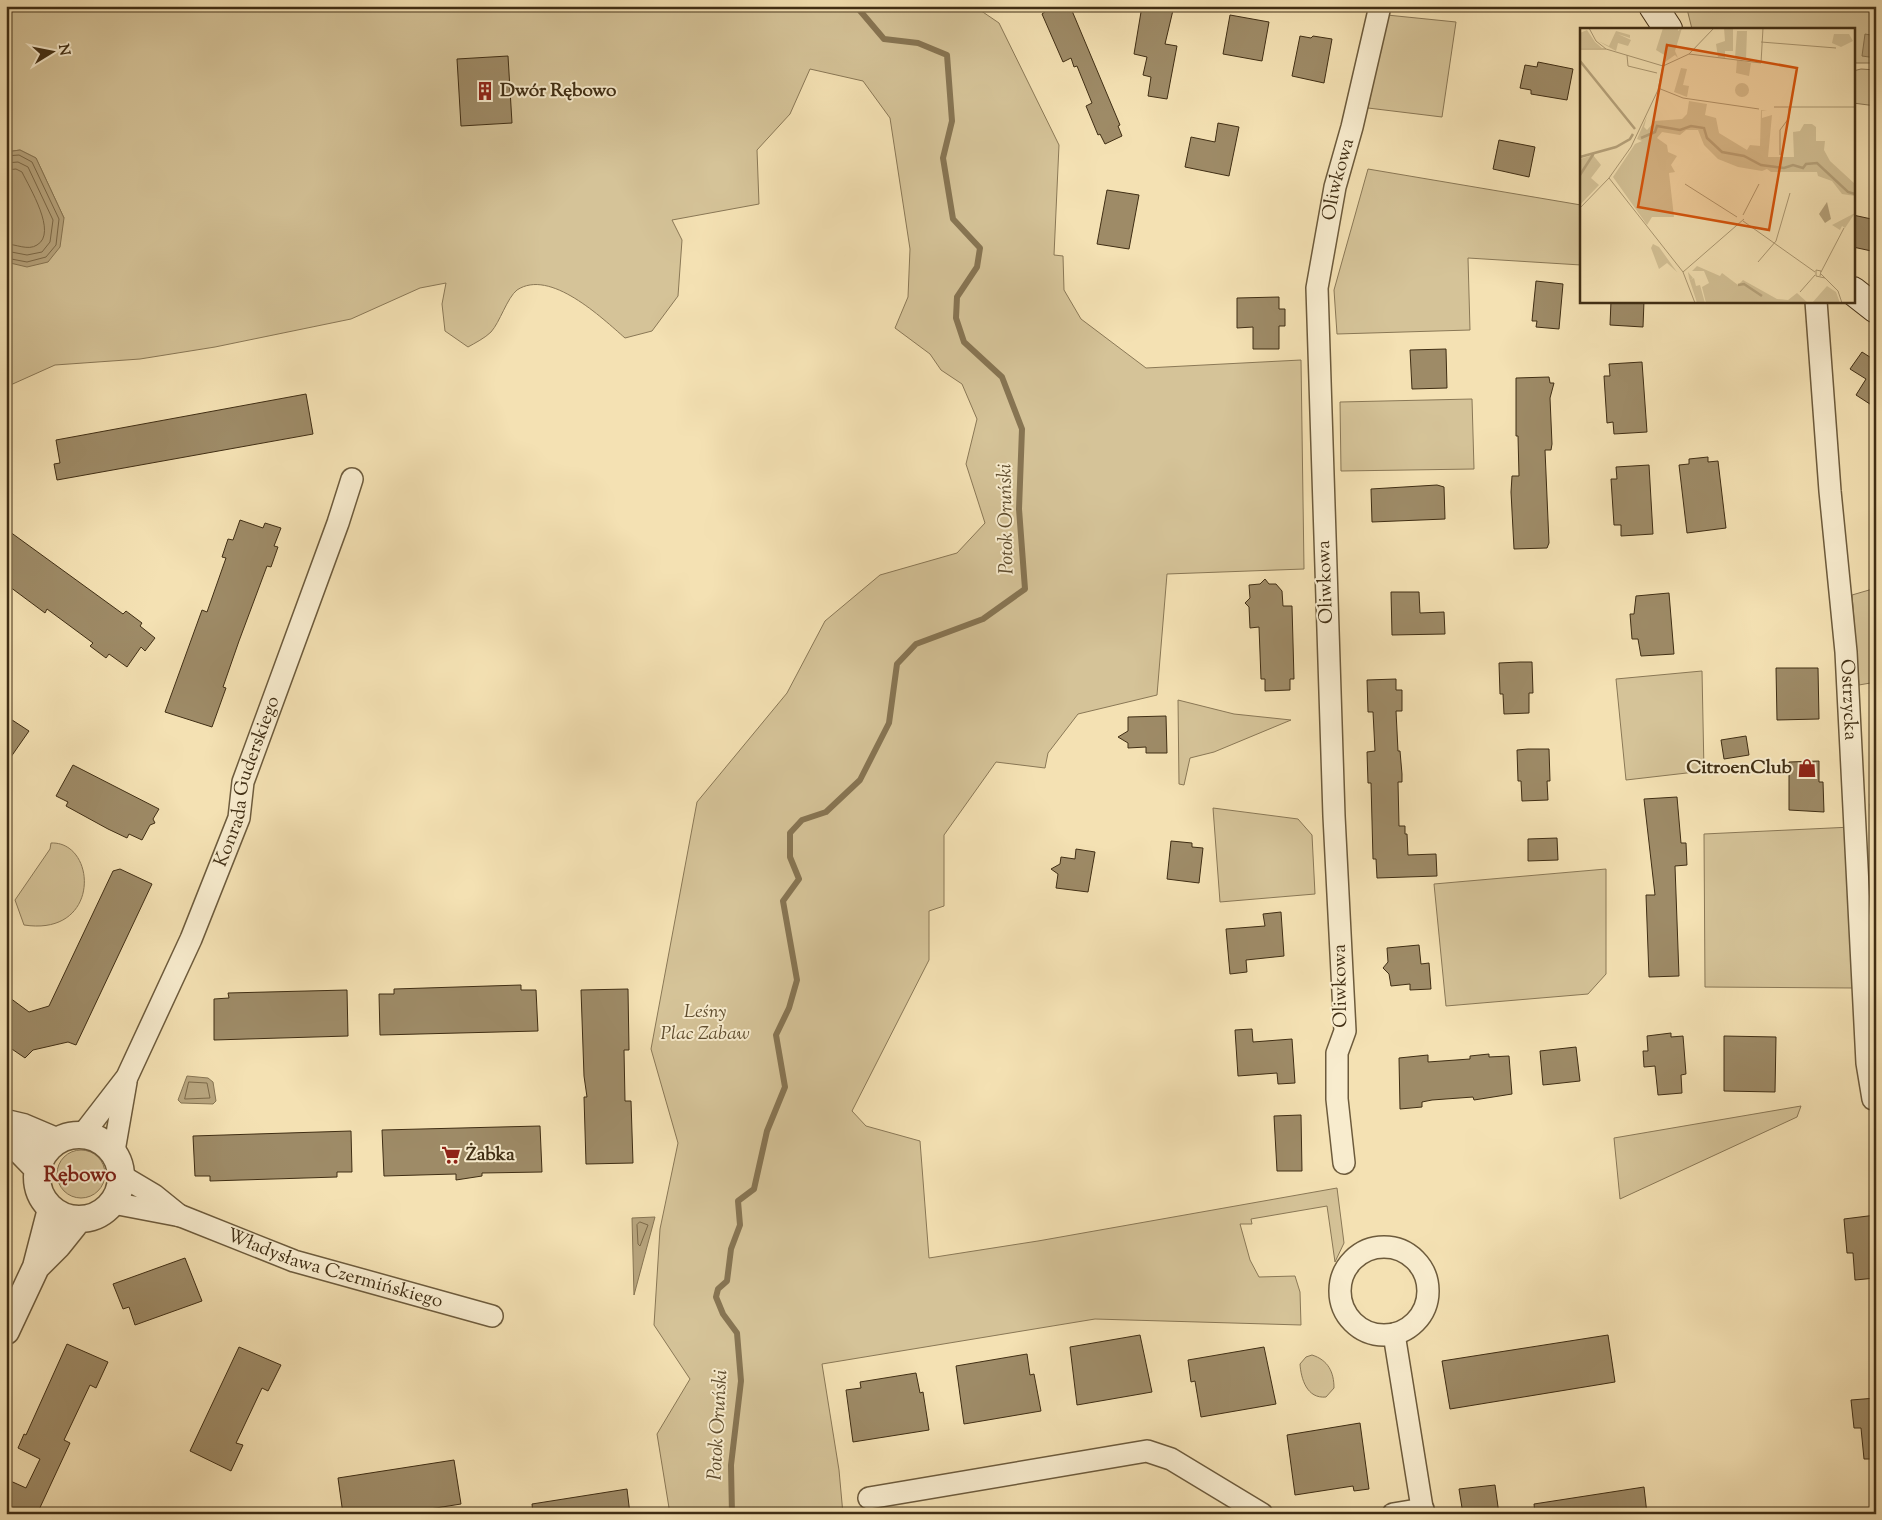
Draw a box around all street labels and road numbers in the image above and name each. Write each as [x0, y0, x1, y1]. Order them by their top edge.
street label: Oliwkowa [1316, 135, 1362, 223]
street label: Oliwkowa [1311, 539, 1341, 624]
street label: Ostrzycka [1833, 658, 1864, 741]
street label: Konrada Guderskiego [207, 692, 287, 871]
street label: Oliwkowa [1327, 944, 1355, 1028]
street label: Władysława Czermińskiego [222, 1222, 446, 1315]

